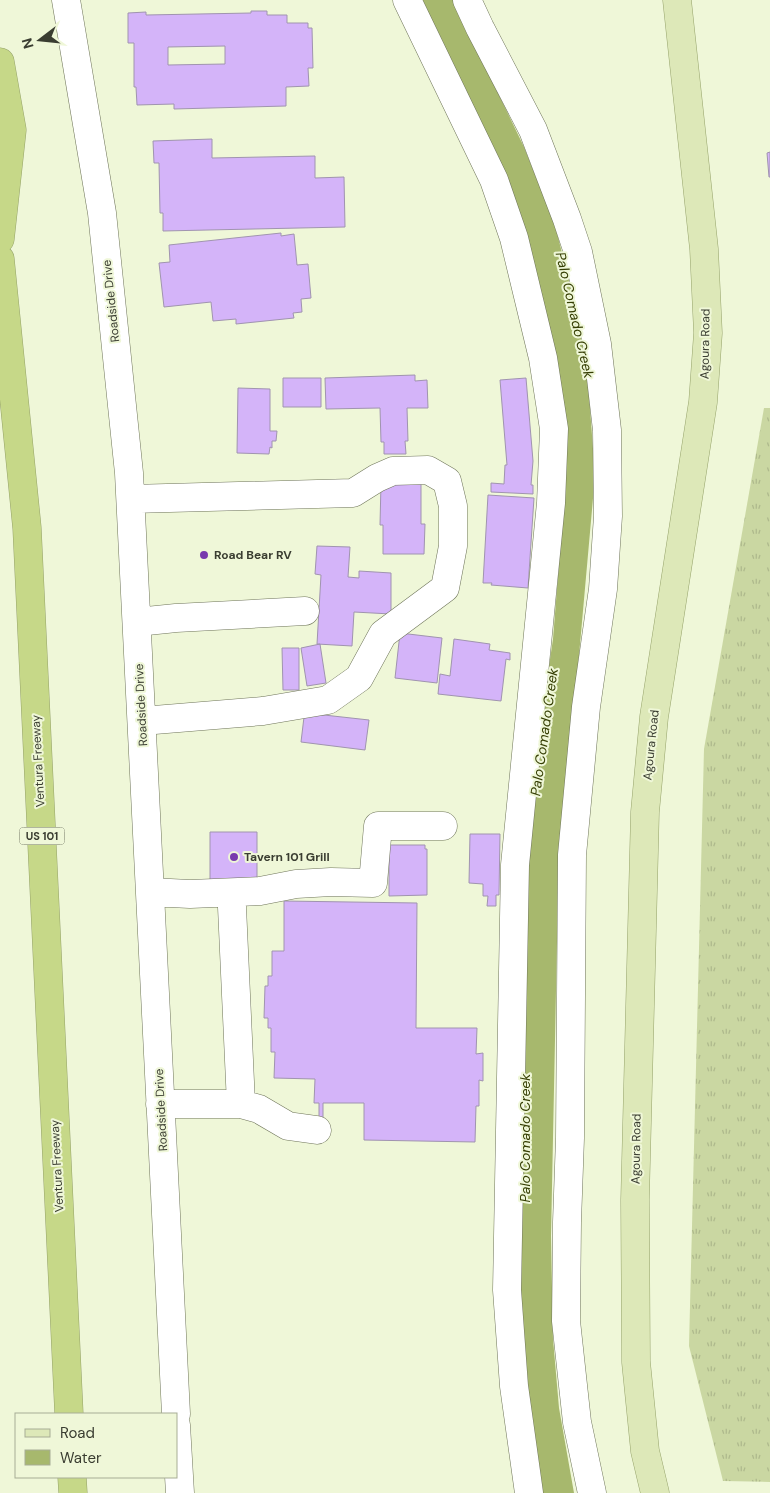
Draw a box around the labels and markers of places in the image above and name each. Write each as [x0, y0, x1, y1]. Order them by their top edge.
place label: Road Bear RV [214, 547, 292, 563]
marker: Road Bear RV [198, 549, 210, 561]
place label: Tavern 101 Grill [244, 849, 330, 865]
marker: Tavern 101 Grill [228, 851, 240, 863]

